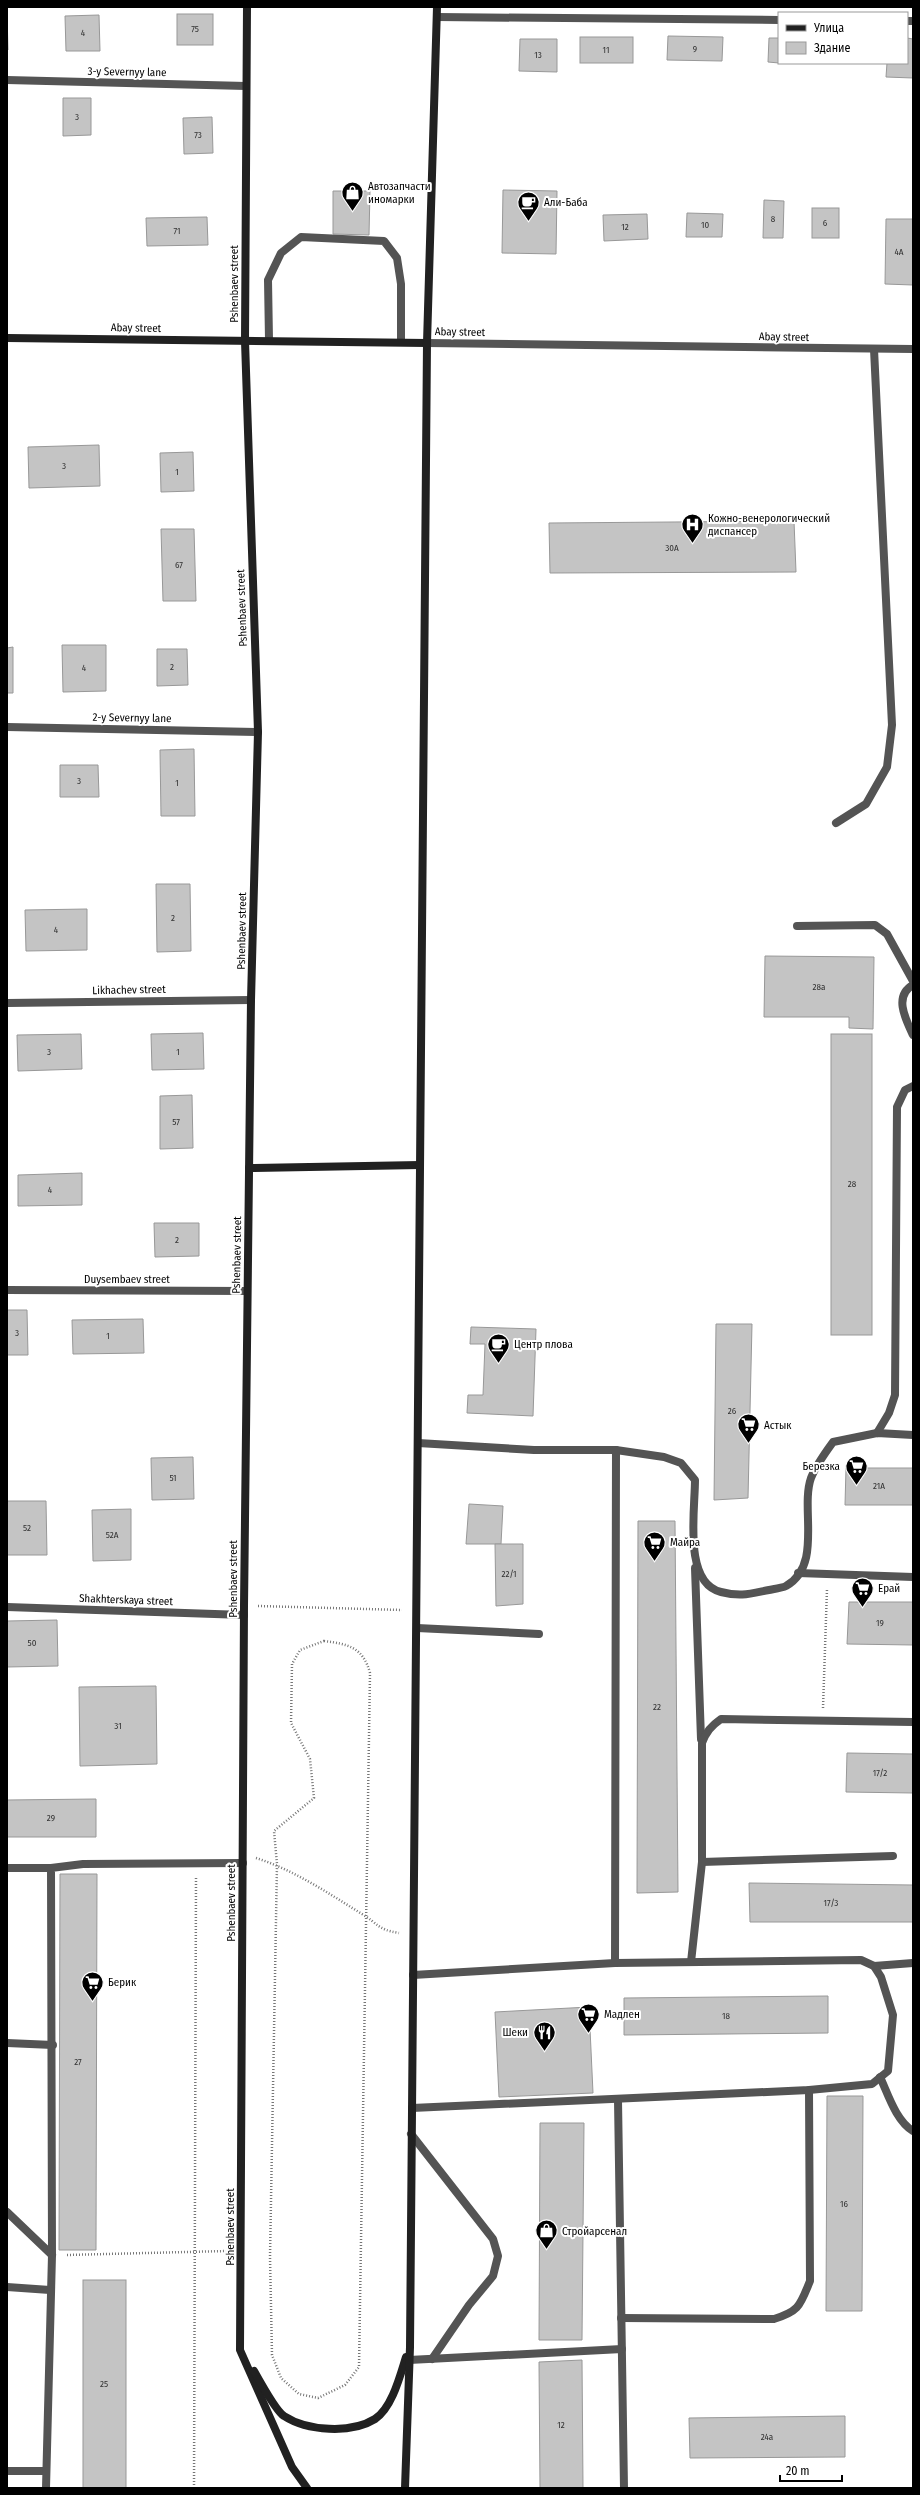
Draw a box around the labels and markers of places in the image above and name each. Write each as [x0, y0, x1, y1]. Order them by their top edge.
shop icon: Автозапчасти иномарки [339, 179, 365, 212]
place label: Автозапчасти иномарки [368, 180, 431, 206]
cafe icon: Али-Баба [516, 189, 542, 222]
place label: Али-Баба [544, 196, 588, 209]
hospital icon: Кожно-венерологический диспансер [679, 511, 705, 544]
place label: Кожно-венерологический диспансер [708, 512, 830, 538]
cafe icon: Центр плова [486, 1331, 512, 1364]
place label: Центр плова [514, 1338, 573, 1351]
supermarket icon: Астык [736, 1412, 762, 1445]
place label: Астык [764, 1419, 792, 1432]
supermarket icon: Березка [843, 1453, 869, 1486]
place label: Березка [803, 1460, 840, 1473]
supermarket icon: Майра [642, 1529, 668, 1562]
place label: Майра [670, 1536, 700, 1549]
supermarket icon: Ерай [849, 1575, 875, 1608]
place label: Ерай [878, 1582, 900, 1595]
supermarket icon: Берик [80, 1969, 106, 2002]
place label: Берик [108, 1976, 137, 1989]
supermarket icon: Мадлен [575, 2001, 601, 2034]
place label: Мадлен [604, 2008, 640, 2021]
restaurant icon: Шеки [531, 2019, 557, 2052]
place label: Шеки [502, 2026, 528, 2039]
shop icon: Стройарсенал [534, 2218, 560, 2251]
place label: Стройарсенал [562, 2225, 627, 2238]

